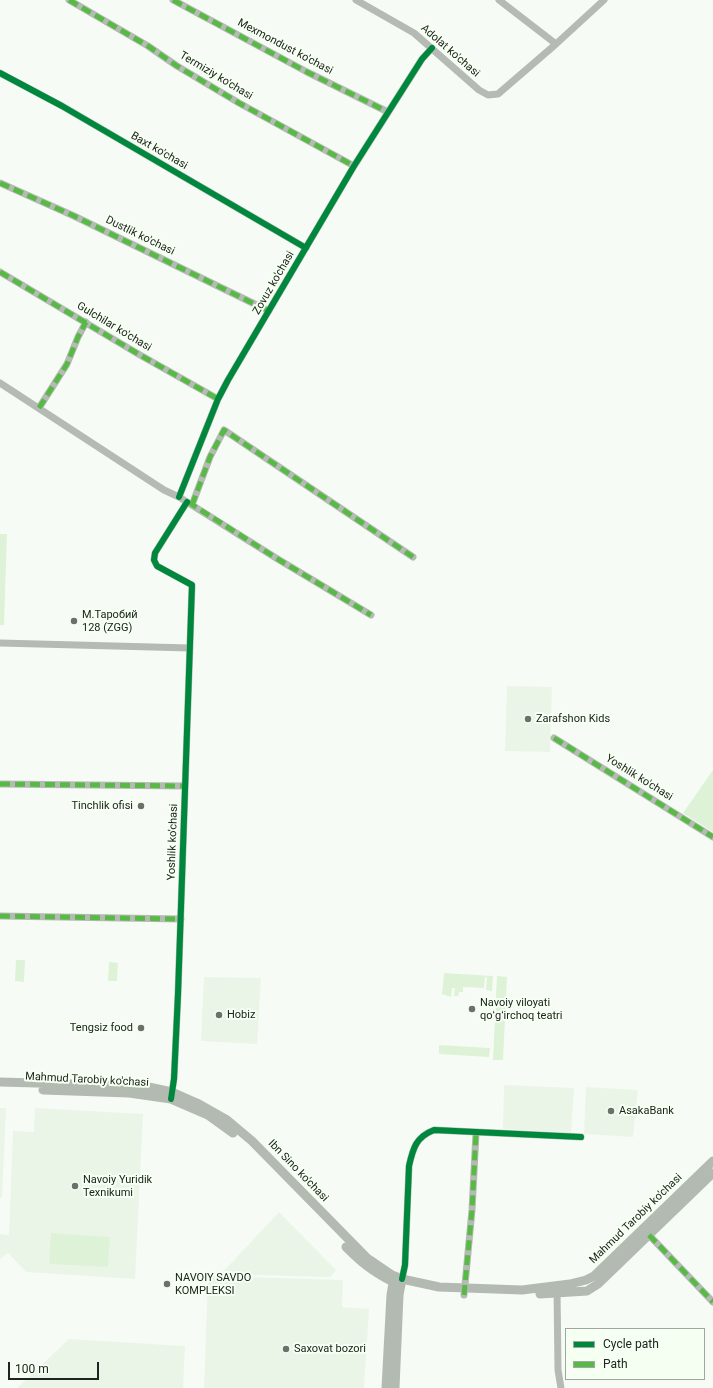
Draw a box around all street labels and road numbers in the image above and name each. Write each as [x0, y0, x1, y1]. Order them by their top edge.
street label: Mexmondust ko'chasi [235, 16, 335, 78]
street label: Adolat ko'chasi [418, 22, 482, 80]
street label: Termiziy ko'chasi [177, 49, 255, 103]
street label: Baxt ko'chasi [128, 129, 190, 173]
street label: Dustlik ko'chasi [103, 214, 177, 258]
street label: Zovuz ko'chasi [251, 249, 297, 317]
street label: Gulchilar ko'chasi [74, 300, 154, 354]
street label: Yoshlik ko'chasi [603, 752, 675, 804]
street label: Yoshlik ko'chasi [165, 803, 181, 881]
street label: Mahmud Tarobiy ko'chasi [25, 1070, 149, 1090]
street label: Ibn Sino ko'chasi [265, 1137, 331, 1205]
street label: Mahmud Tarobiy ko'chasi [587, 1171, 685, 1267]

